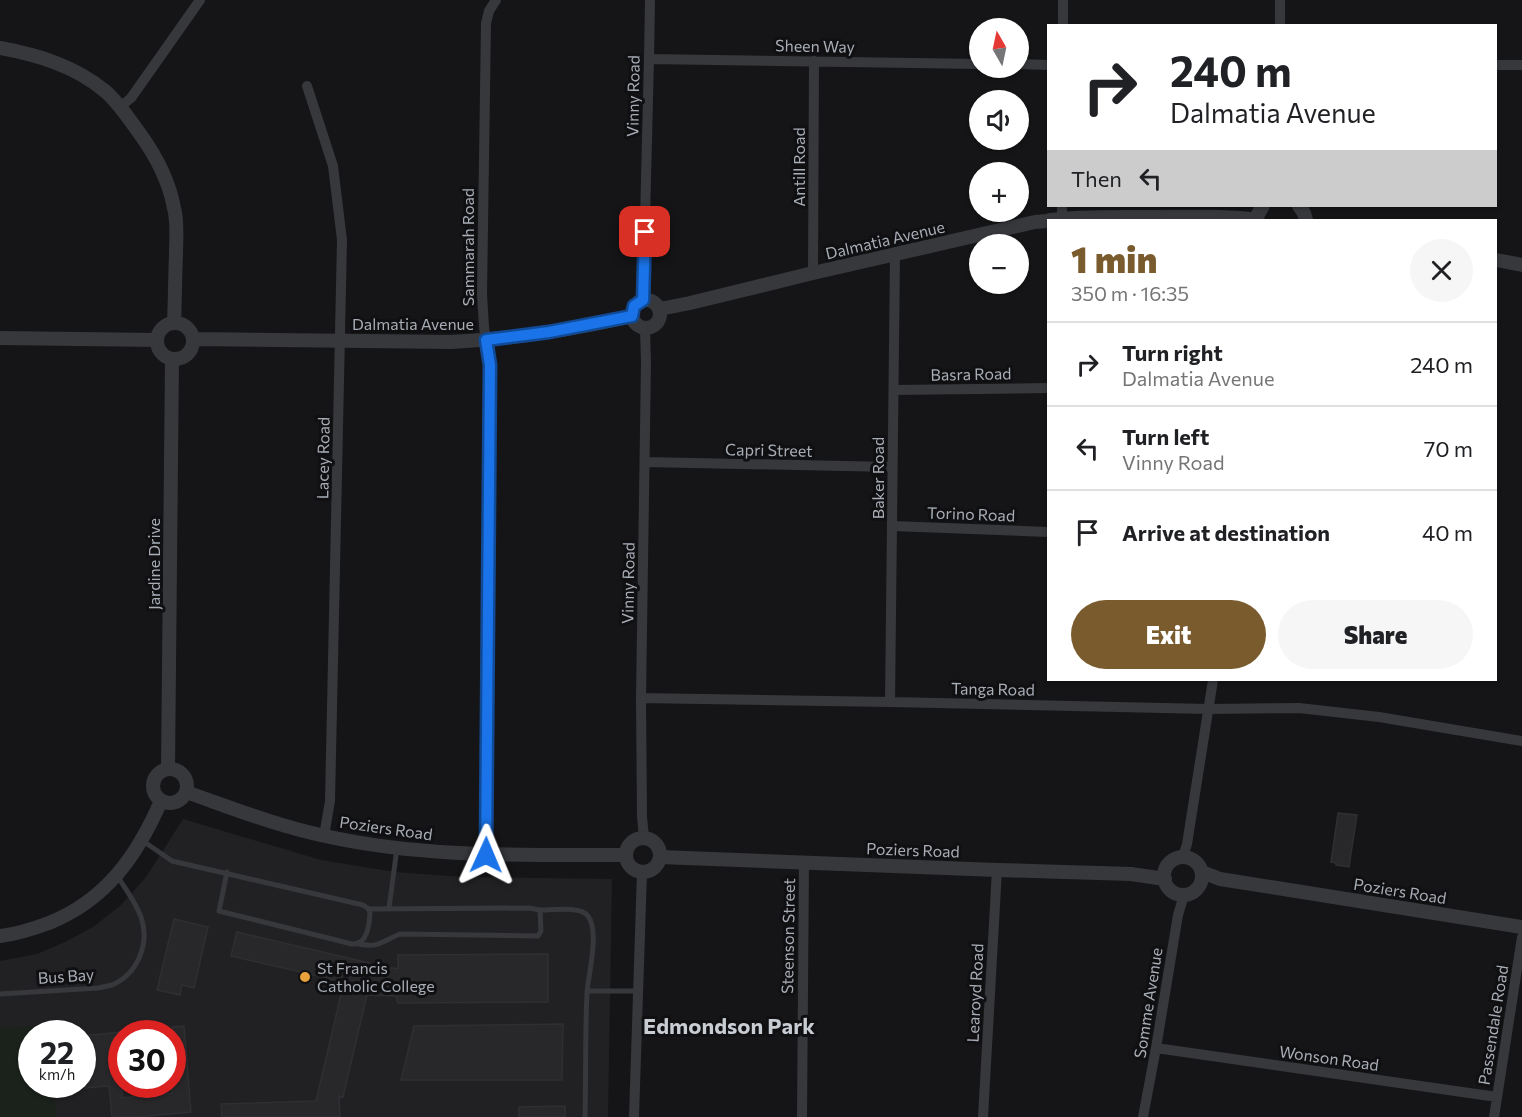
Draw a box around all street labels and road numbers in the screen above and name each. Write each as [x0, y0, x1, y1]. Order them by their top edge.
street label: Sheen Way [775, 35, 855, 56]
street label: Vinny Road [622, 55, 643, 137]
street label: Antill Road [789, 127, 808, 207]
street label: Sammarah Road [458, 188, 477, 306]
street label: Dalmatia Avenue [823, 217, 946, 262]
street label: Dalmatia Avenue [352, 314, 474, 333]
street label: Basra Road [930, 363, 1012, 384]
street label: Lacey Road [312, 417, 333, 499]
street label: Baker Road [868, 437, 887, 519]
street label: Capri Street [725, 439, 813, 460]
street label: Torino Road [927, 502, 1015, 525]
street label: Jardine Drive [144, 518, 163, 610]
street label: Vinny Road [617, 542, 638, 624]
street label: Tanga Road [951, 678, 1035, 699]
street label: Poziers Road [338, 812, 434, 843]
street label: Poziers Road [866, 838, 960, 861]
street label: Poziers Road [1352, 874, 1448, 907]
street label: Steenson Street [777, 877, 798, 994]
street label: Learoyd Road [962, 943, 987, 1043]
street label: Somme Avenue [1129, 946, 1166, 1060]
street label: Bus Bay [37, 964, 95, 987]
street label: Passendale Road [1474, 964, 1511, 1086]
street label: Wonson Road [1278, 1041, 1380, 1074]

